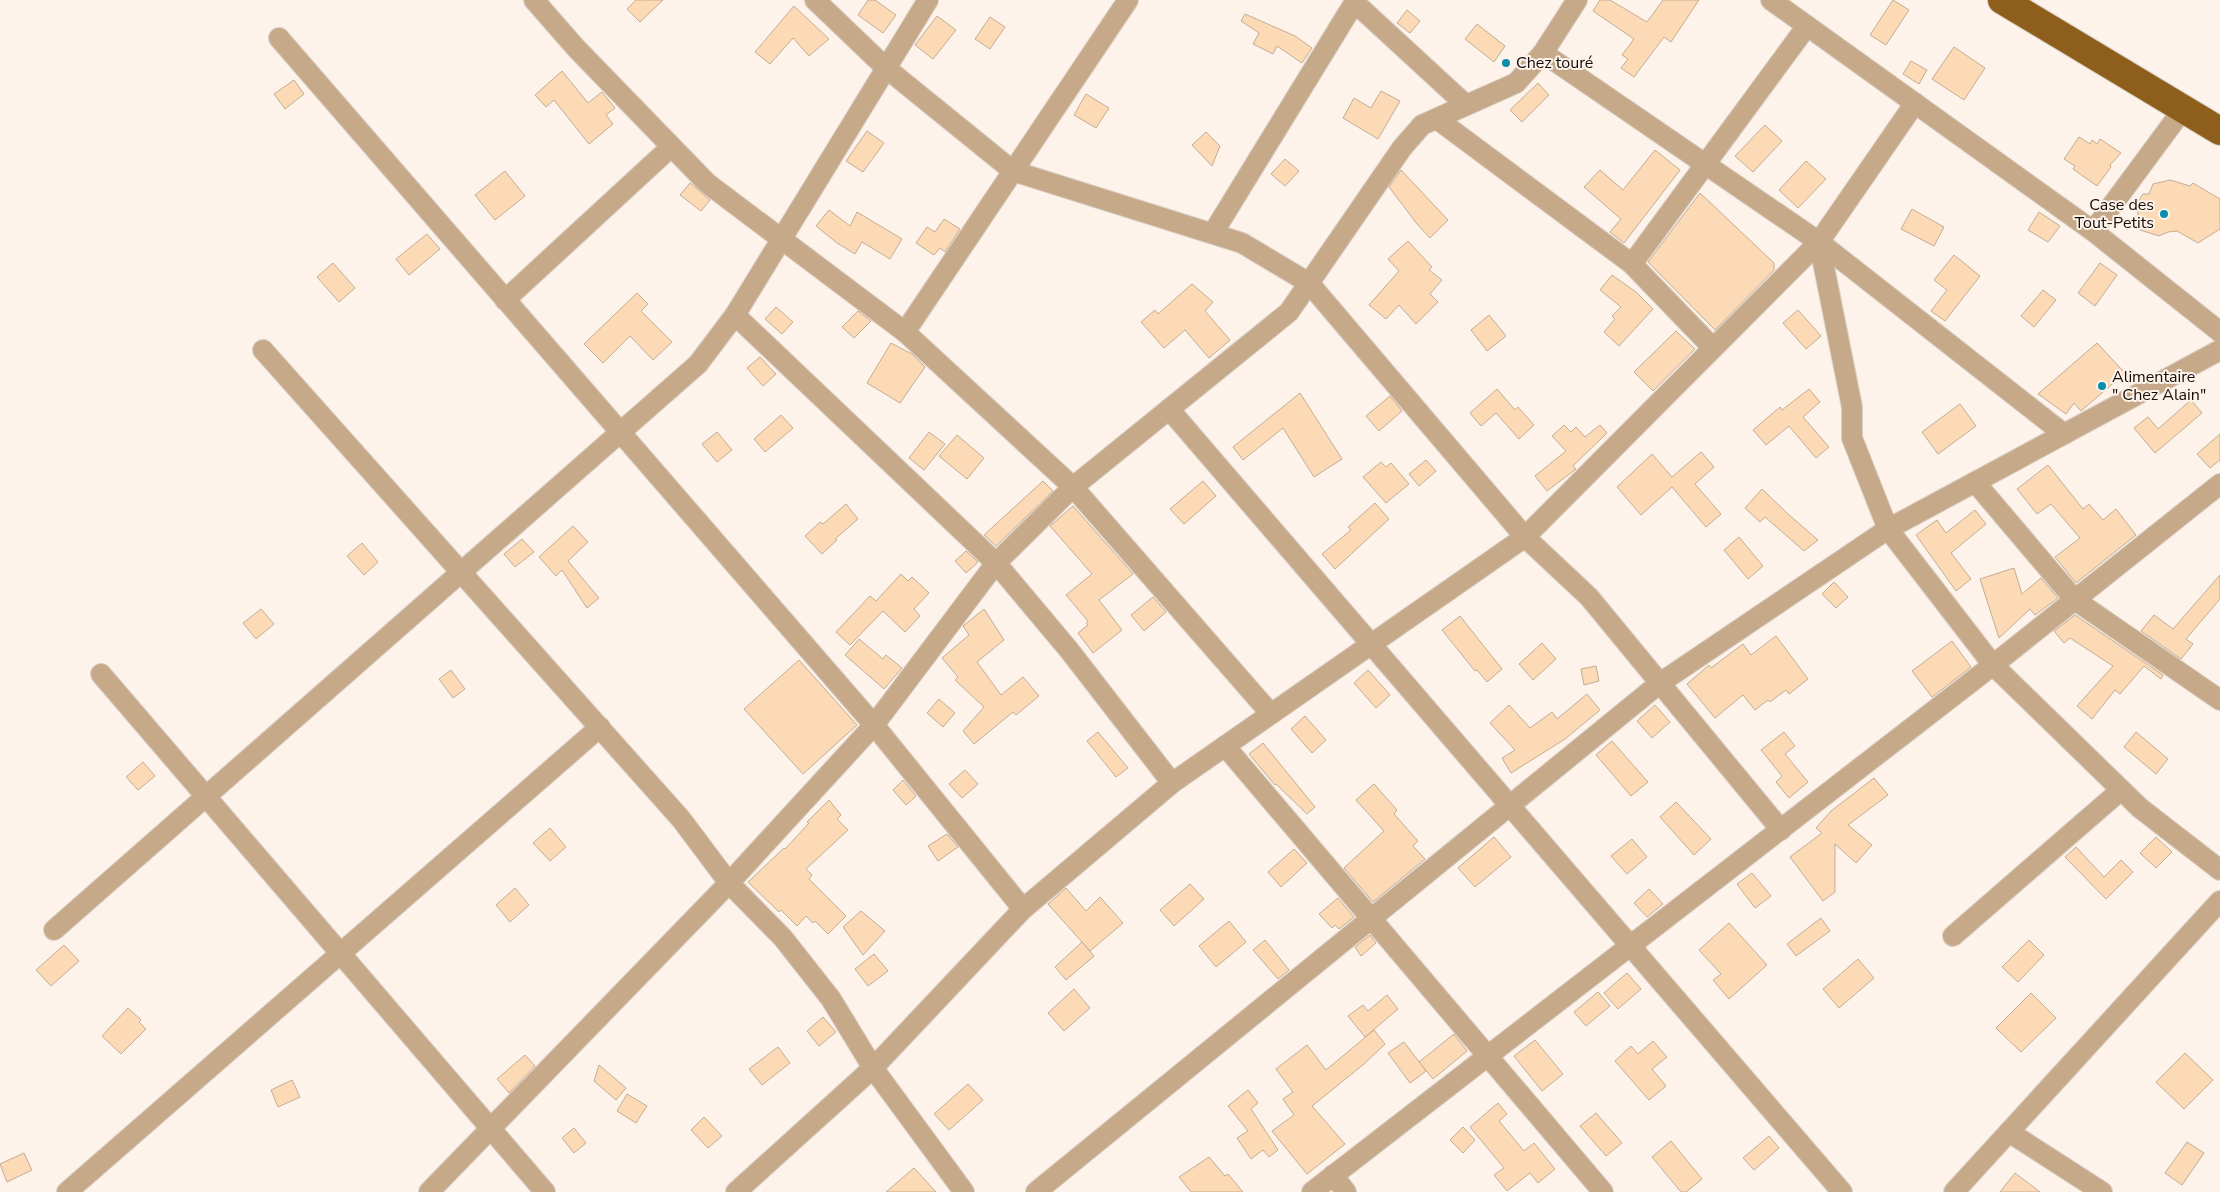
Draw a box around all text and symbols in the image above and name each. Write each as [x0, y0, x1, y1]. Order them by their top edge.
place label: Chez touré [1516, 52, 1593, 74]
marker: Chez touré [1500, 57, 1512, 69]
place label: Case des Tout-Petits [2075, 194, 2154, 234]
marker: Case des Tout-Petits [2158, 208, 2170, 220]
place label: Alimentaire " Chez Alain" [2112, 366, 2206, 406]
marker: Alimentaire " Chez Alain" [2096, 380, 2108, 392]

